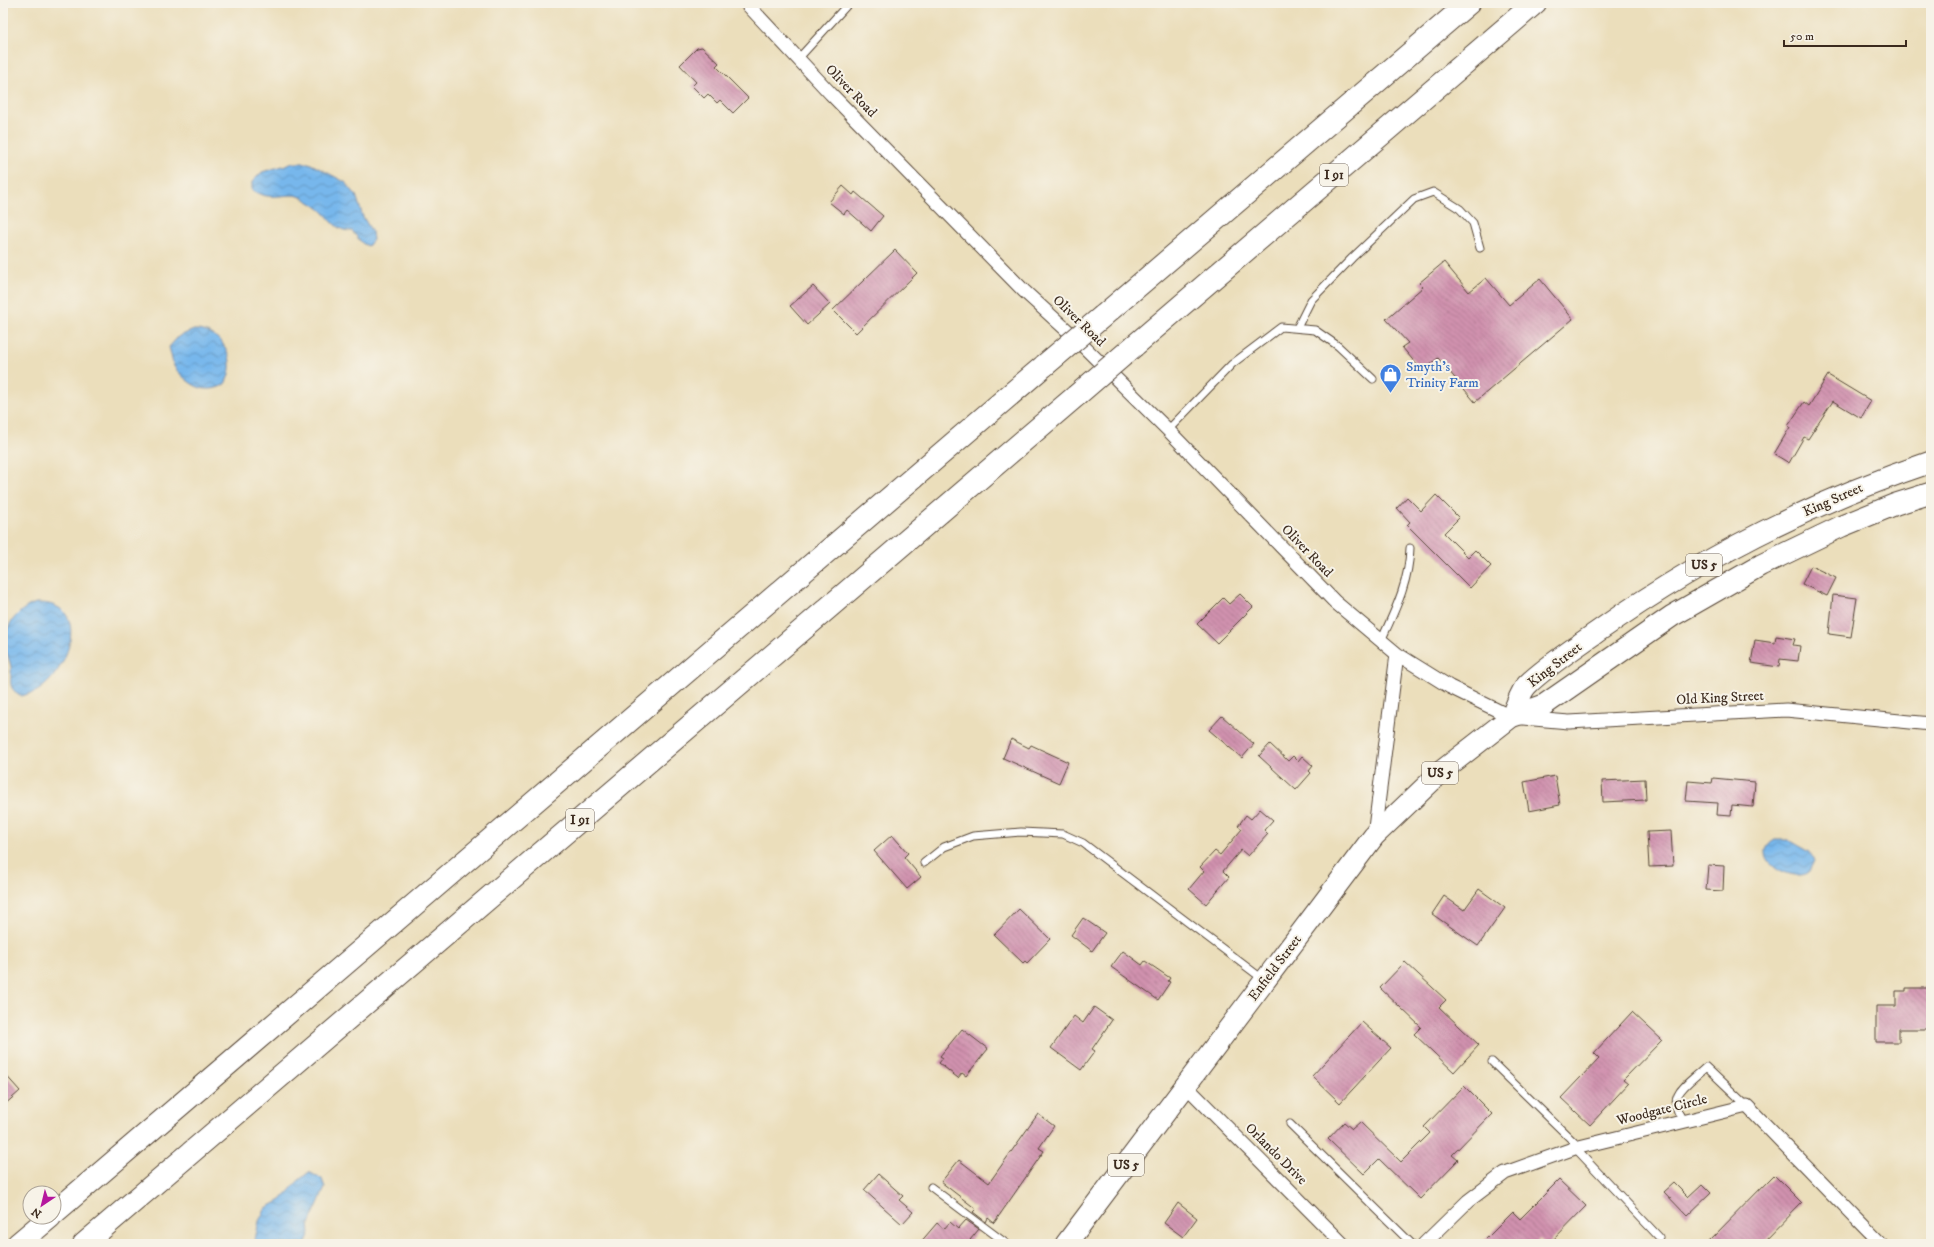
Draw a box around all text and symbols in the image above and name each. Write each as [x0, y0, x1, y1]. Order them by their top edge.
scale bar [1784, 22, 1906, 48]
text: 50 m [1790, 29, 1814, 44]
street label: Oliver Road [821, 61, 881, 121]
road number: I 91 [1320, 164, 1348, 186]
street label: Oliver Road [1049, 291, 1109, 351]
place label: Smyth's Trinity Farm [1406, 358, 1479, 392]
shop icon: Smyth's Trinity Farm [1378, 362, 1404, 395]
street label: King Street [1800, 479, 1866, 521]
street label: Oliver Road [1277, 521, 1337, 581]
road number: US 5 [1686, 554, 1722, 576]
street label: King Street [1524, 638, 1586, 692]
street label: Old King Street [1676, 687, 1765, 709]
road number: US 5 [1422, 762, 1458, 784]
road number: I 91 [566, 809, 594, 831]
street label: Enfield Street [1244, 931, 1306, 1005]
street label: Woodgate Circle [1614, 1090, 1709, 1130]
street label: Orlando Drive [1241, 1119, 1311, 1189]
road number: US 5 [1108, 1154, 1144, 1176]
north arrow [22, 1185, 62, 1225]
text: N [29, 1204, 45, 1221]

